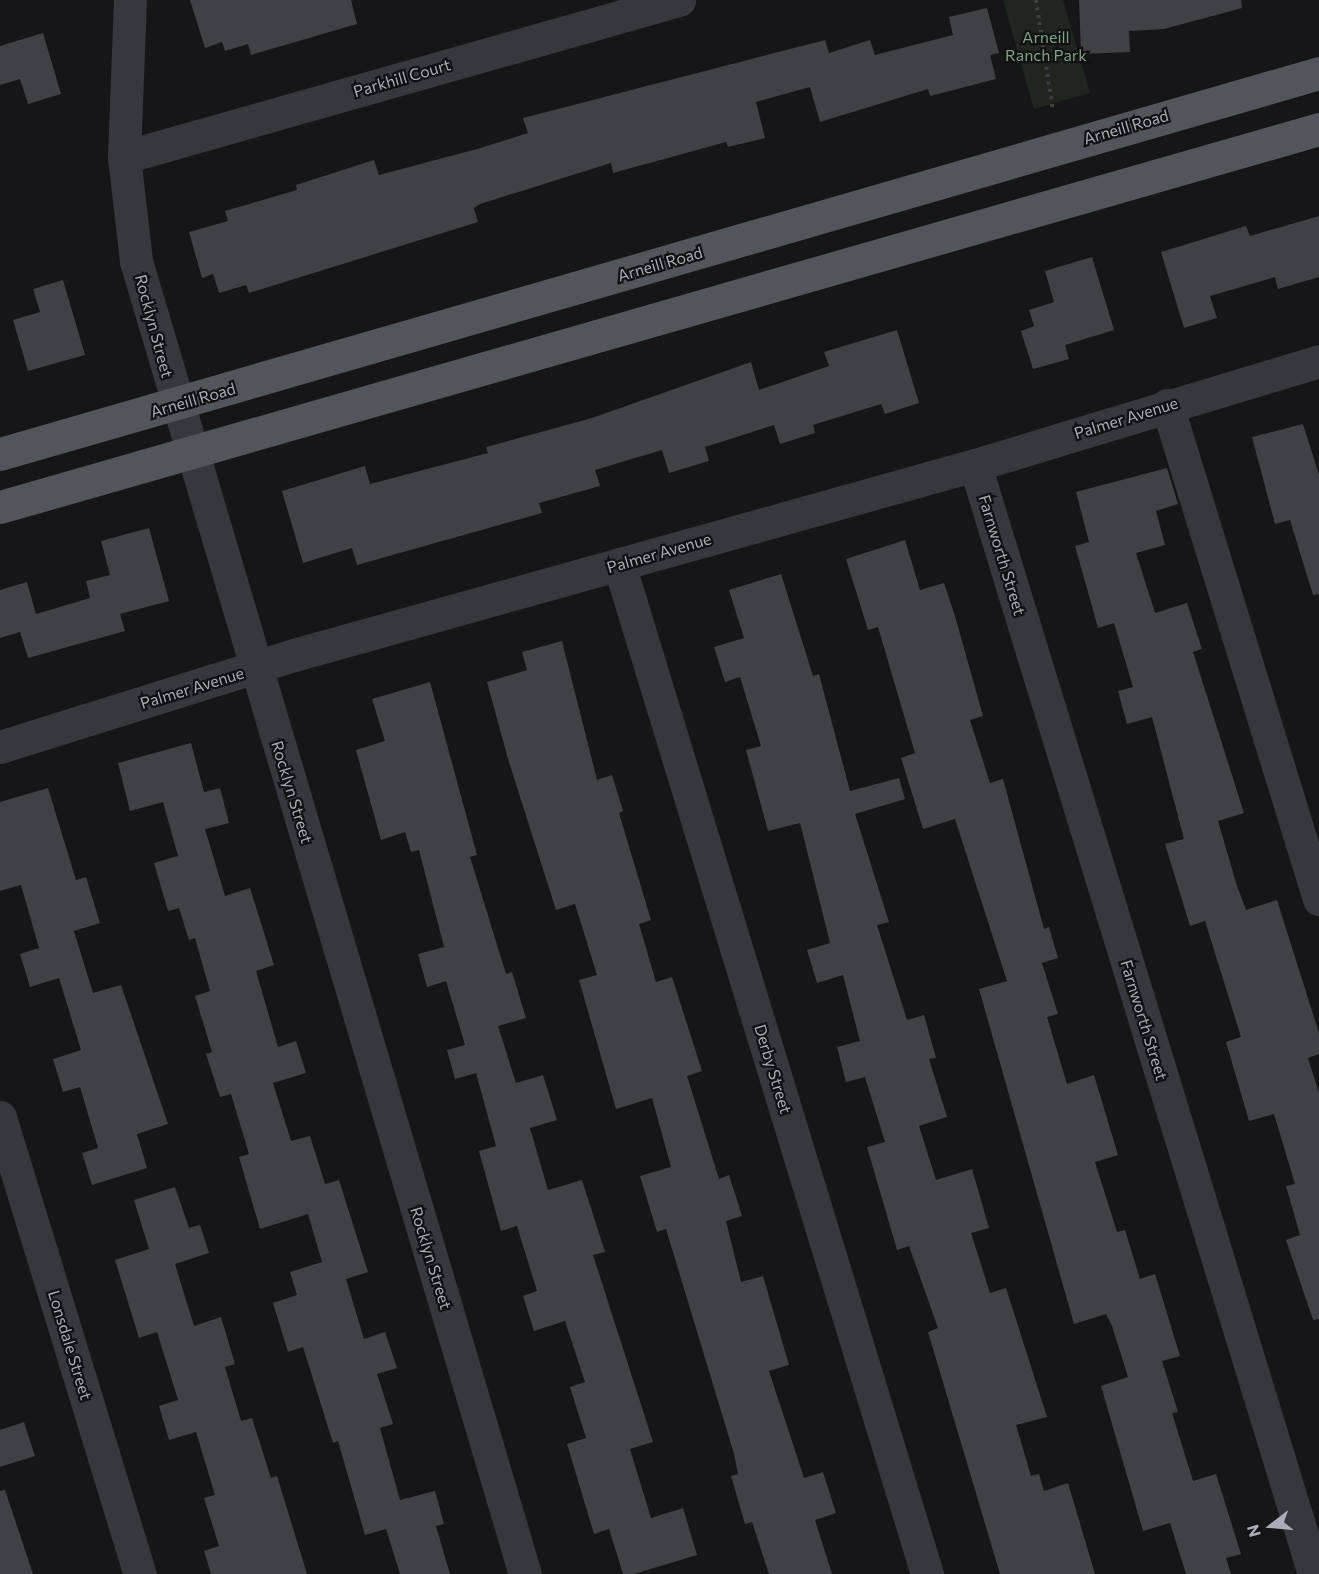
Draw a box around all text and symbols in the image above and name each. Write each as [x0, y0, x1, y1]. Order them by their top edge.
park label: Arneill Ranch Park [1005, 27, 1087, 65]
street label: Parkhill Court [351, 55, 453, 101]
street label: Arneill Road [1081, 106, 1171, 148]
street label: Arneill Road [615, 243, 705, 285]
street label: Rocklyn Street [131, 272, 177, 380]
street label: Arneill Road [148, 379, 238, 421]
street label: Palmer Avenue [1072, 393, 1180, 443]
street label: Farnworth Street [975, 492, 1029, 618]
street label: Palmer Avenue [605, 529, 713, 577]
street label: Palmer Avenue [138, 663, 246, 713]
street label: Rocklyn Street [267, 738, 317, 846]
street label: Farnworth Street [1117, 957, 1171, 1083]
street label: Derby Street [750, 1022, 796, 1116]
street label: Rocklyn Street [406, 1204, 456, 1312]
street label: Lonsdale Street [44, 1288, 96, 1402]
north arrow [1241, 1496, 1301, 1556]
text: N [1242, 1523, 1264, 1539]

